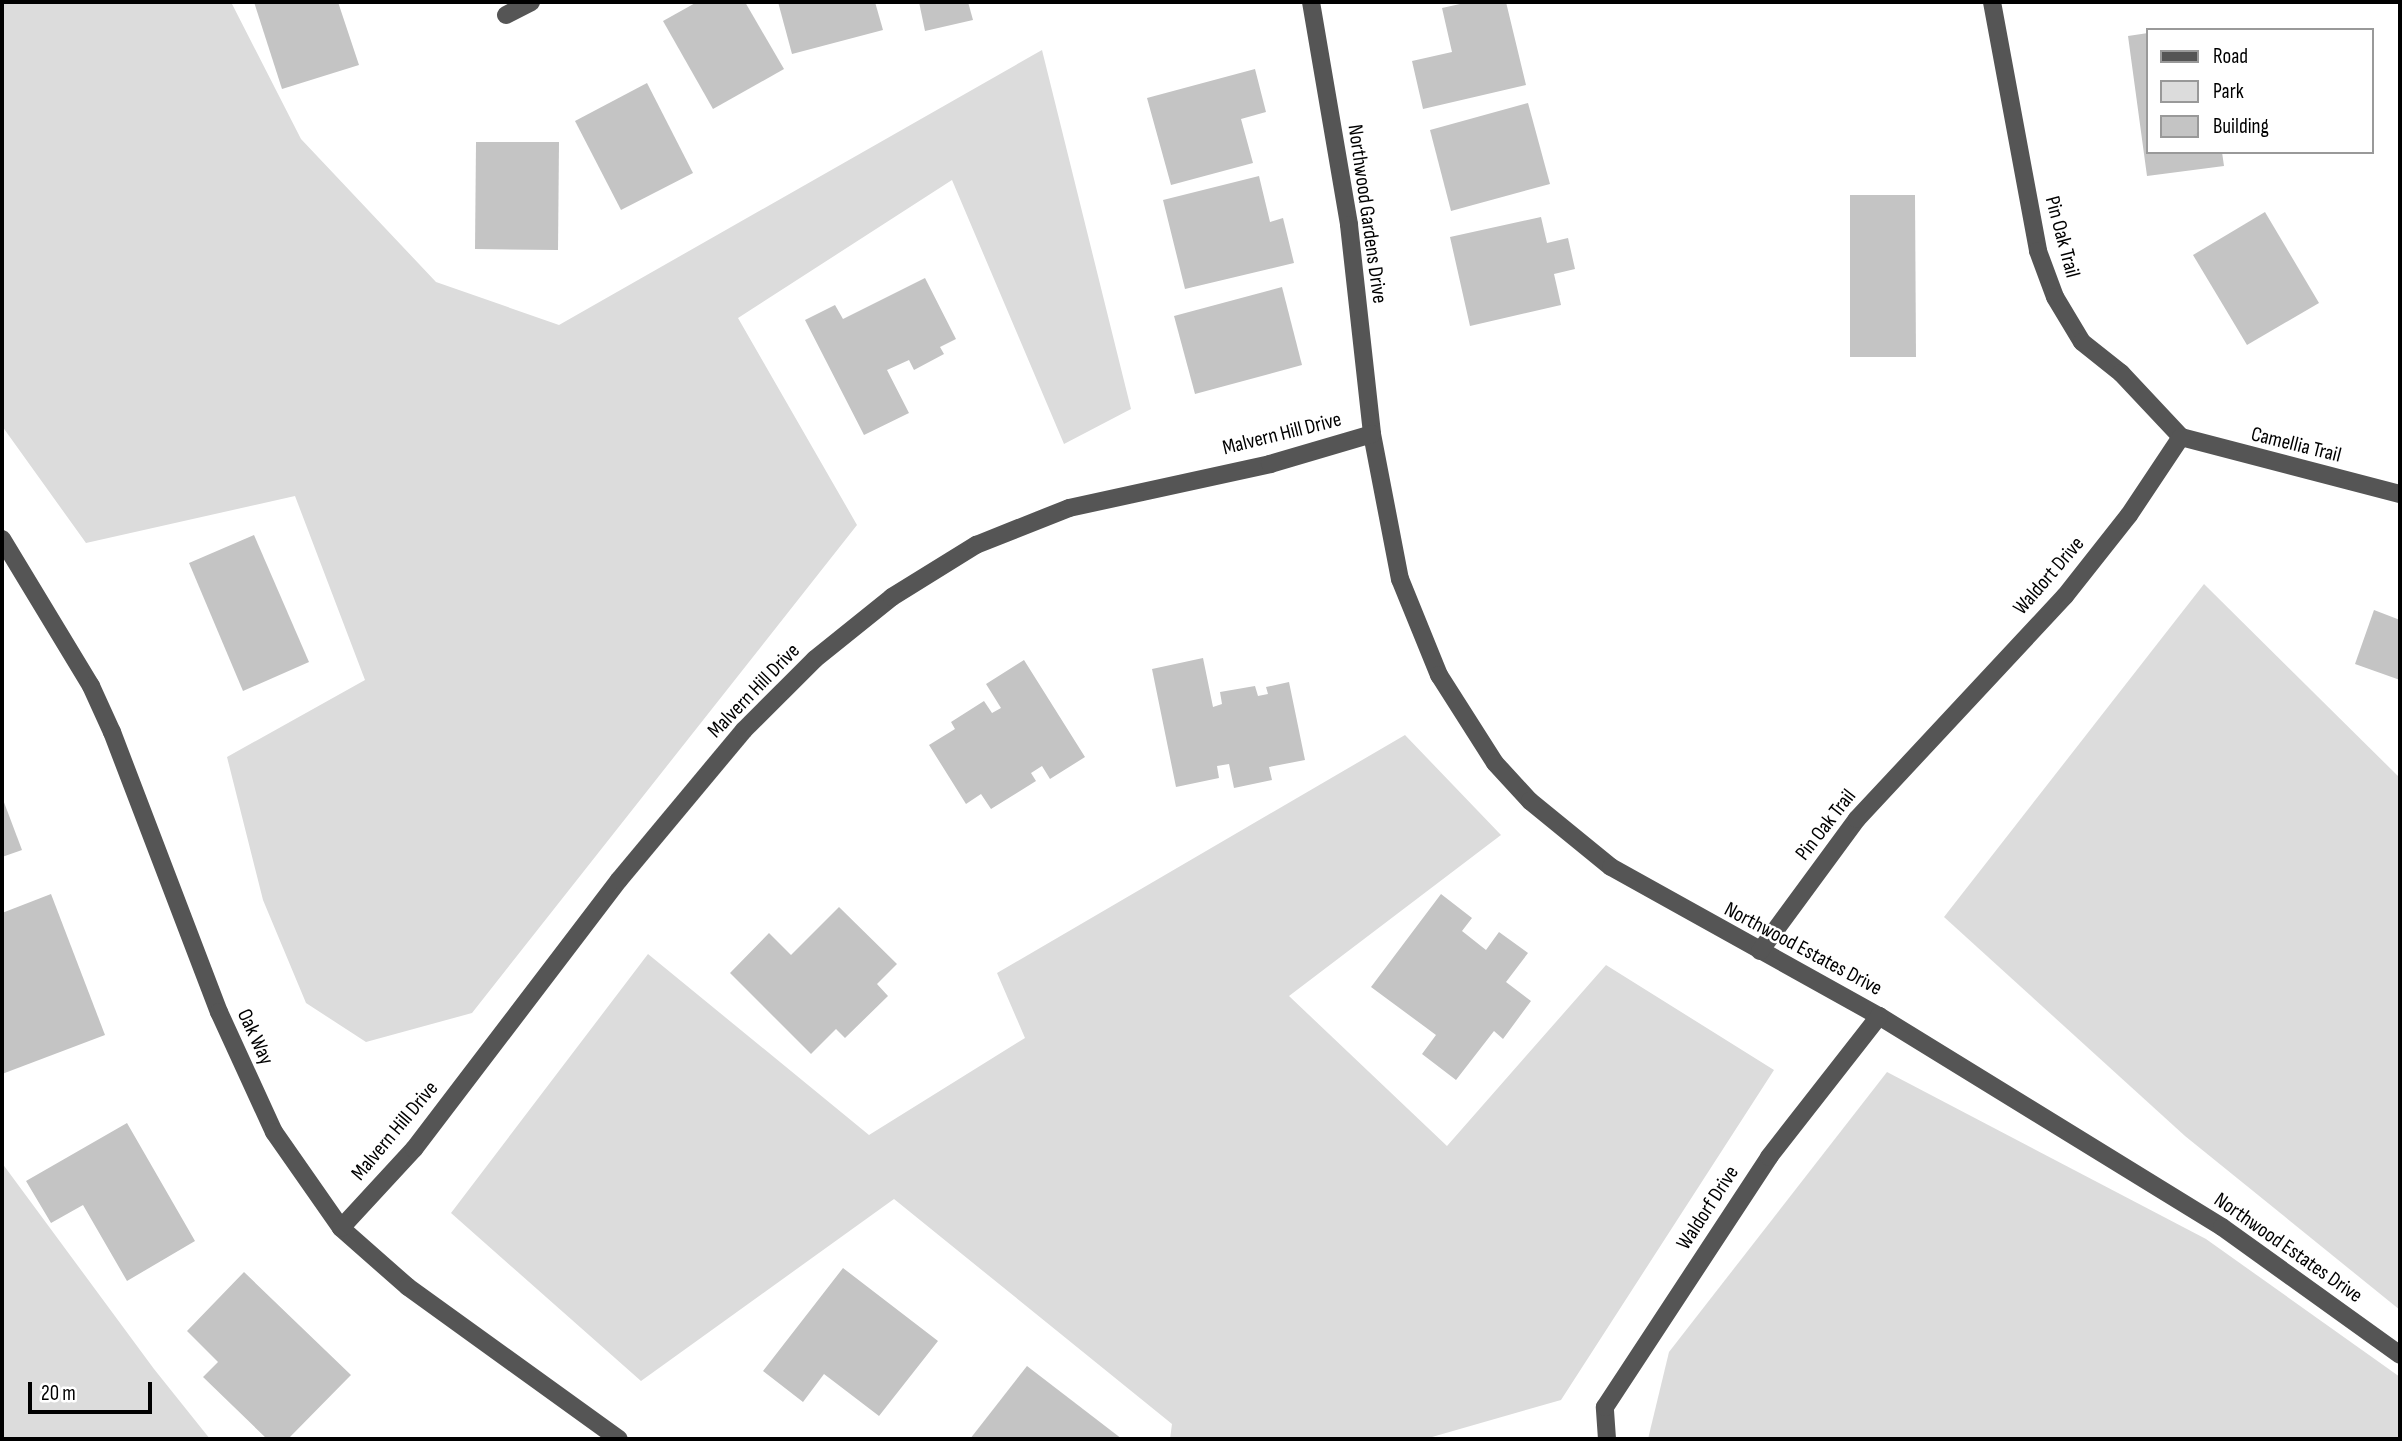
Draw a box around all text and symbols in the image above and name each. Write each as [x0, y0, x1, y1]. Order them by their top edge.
legend [2146, 28, 2374, 154]
text: Road [2213, 44, 2248, 69]
text: Park [2213, 79, 2244, 104]
text: Building [2213, 114, 2269, 139]
street label: Northwood Gardens Drive [1342, 123, 1392, 305]
street label: Pin Oak Trail [2039, 194, 2085, 280]
street label: Malvern Hill Drive [1220, 407, 1344, 461]
street label: Camellia Trail [2248, 422, 2344, 468]
street label: Waldort Drive [2008, 532, 2090, 620]
street label: Malvern Hill Drive [703, 639, 805, 743]
street label: Pin Oak Trail [1790, 784, 1862, 866]
street label: Northwood Estates Drive [1720, 897, 1886, 1001]
street label: Oak Way [231, 1005, 279, 1069]
street label: Malvern Hill Drive [346, 1076, 444, 1186]
street label: Waldorf Drive [1672, 1161, 1744, 1255]
street label: Northwood Estates Drive [2209, 1187, 2367, 1309]
scale bar [32, 1368, 156, 1412]
text: 20 m [41, 1381, 76, 1406]

